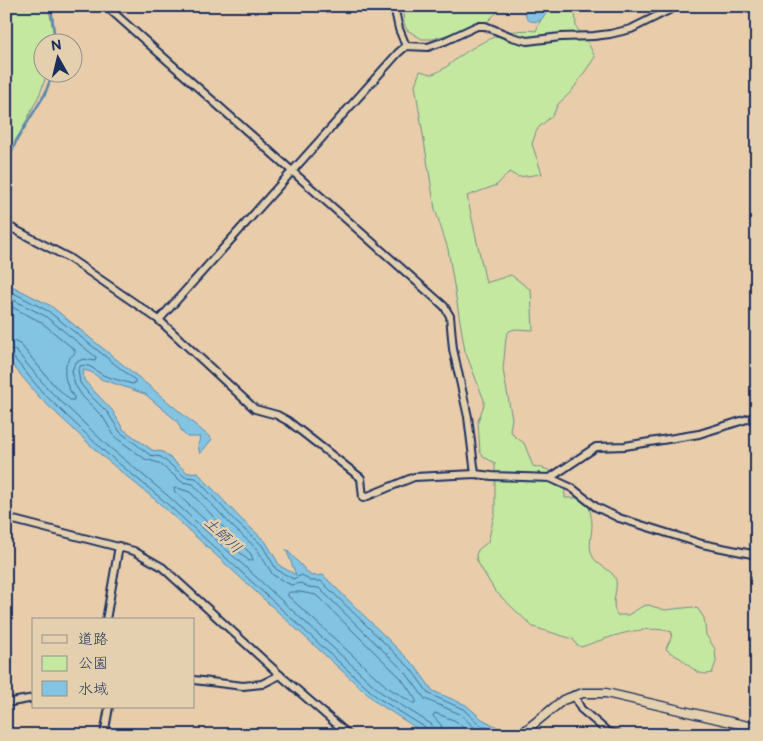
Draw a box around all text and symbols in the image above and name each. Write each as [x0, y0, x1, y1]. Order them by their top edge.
north arrow [32, 32, 82, 82]
text: N [50, 36, 63, 55]
water label: 土師川 [200, 513, 246, 558]
legend [32, 618, 195, 708]
text: 道路 [78, 630, 108, 649]
text: 公園 [78, 654, 108, 673]
text: 水域 [78, 680, 108, 699]

